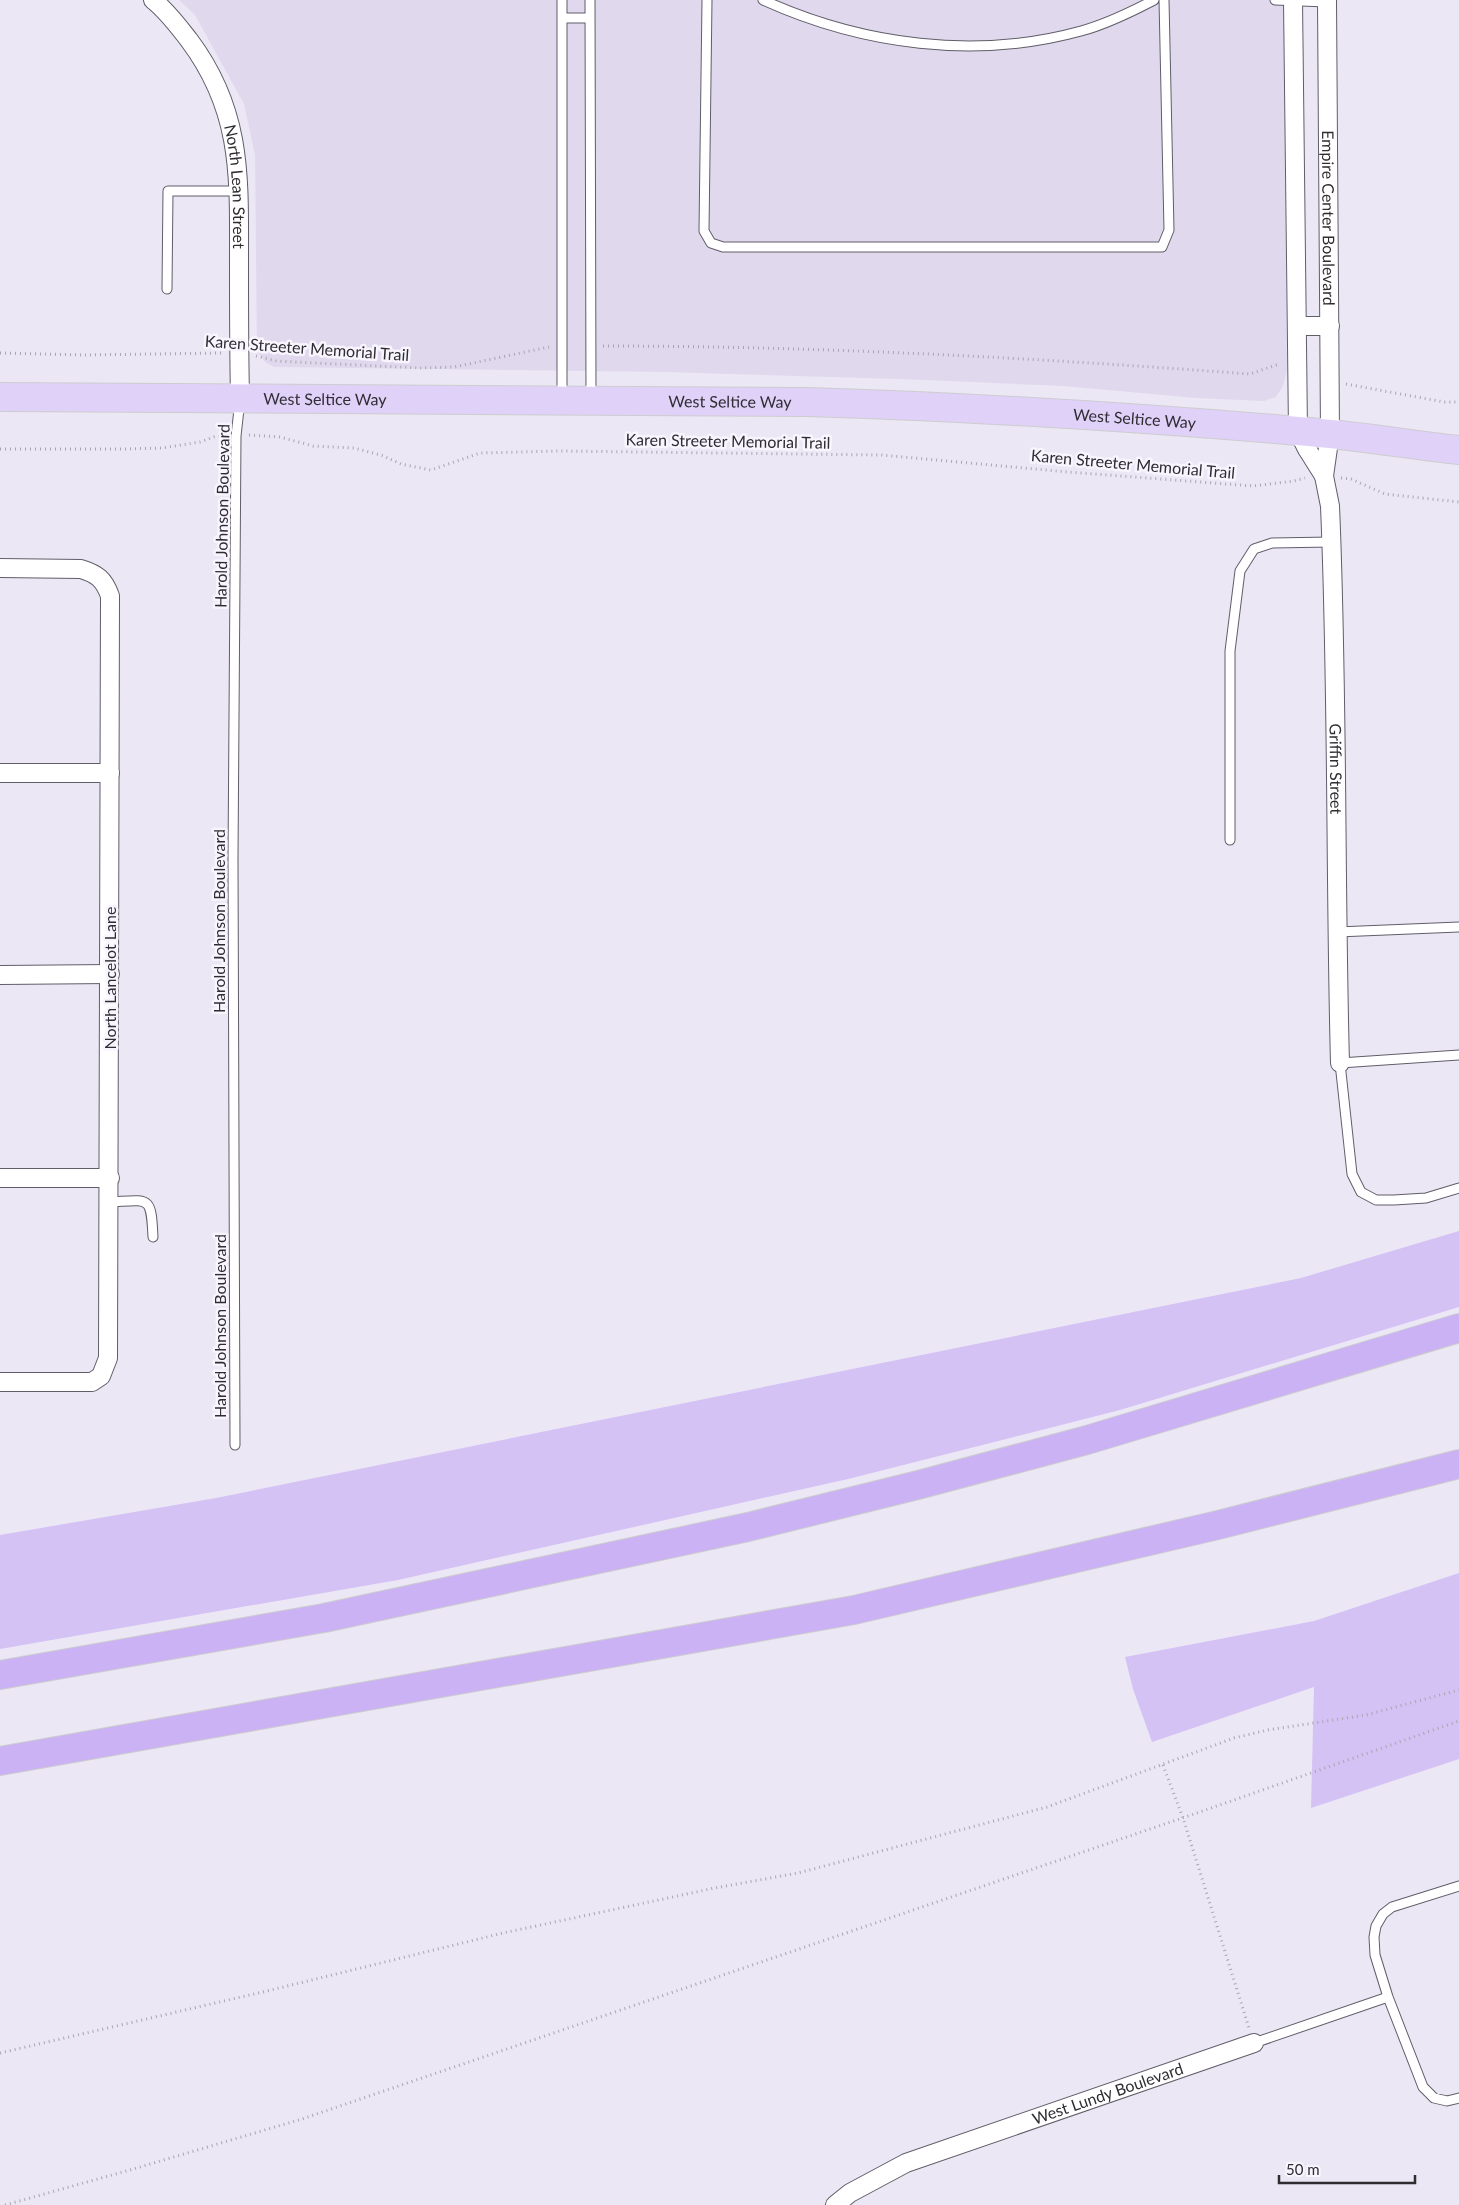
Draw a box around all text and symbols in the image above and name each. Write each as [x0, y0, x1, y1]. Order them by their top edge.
street label: North Lean Street [221, 122, 249, 249]
street label: Empire Center Boulevard [1319, 130, 1339, 306]
street label: Karen Streeter Memorial Trail [204, 331, 410, 364]
street label: West Seltice Way [263, 389, 387, 408]
street label: West Seltice Way [668, 391, 792, 411]
street label: West Seltice Way [1073, 404, 1197, 432]
street label: Harold Johnson Boulevard [210, 424, 233, 608]
street label: Karen Streeter Memorial Trail [625, 429, 831, 452]
street label: Karen Streeter Memorial Trail [1030, 445, 1236, 482]
street label: Griffin Street [1326, 723, 1346, 815]
street label: Harold Johnson Boulevard [209, 829, 228, 1013]
street label: North Lancelot Lane [100, 907, 119, 1049]
street label: Harold Johnson Boulevard [210, 1234, 229, 1418]
street label: West Lundy Boulevard [1030, 2058, 1185, 2128]
scale bar [1279, 2152, 1415, 2184]
text: 50 m [1286, 2160, 1320, 2178]

